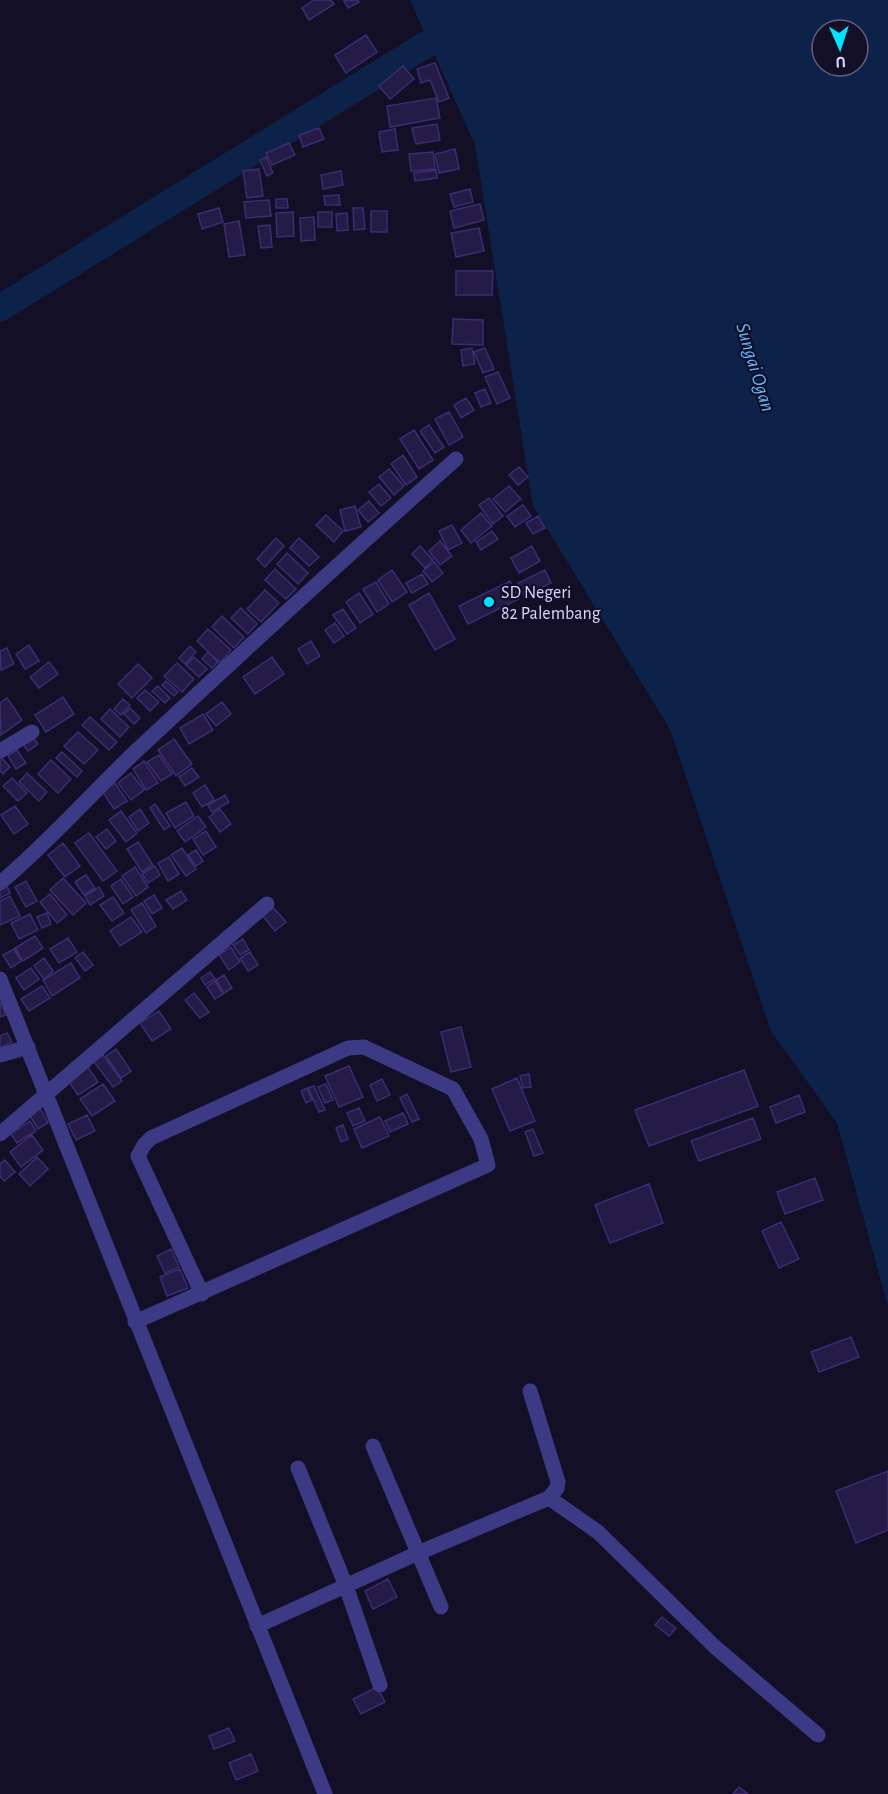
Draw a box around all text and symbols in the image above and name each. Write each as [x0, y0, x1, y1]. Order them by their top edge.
north arrow [810, 18, 870, 78]
text: U [835, 54, 846, 70]
water label: Sungai Ogan [732, 320, 778, 414]
place label: SD Negeri 82 Palembang [501, 584, 601, 623]
marker: SD Negeri 82 Palembang [482, 595, 496, 609]

